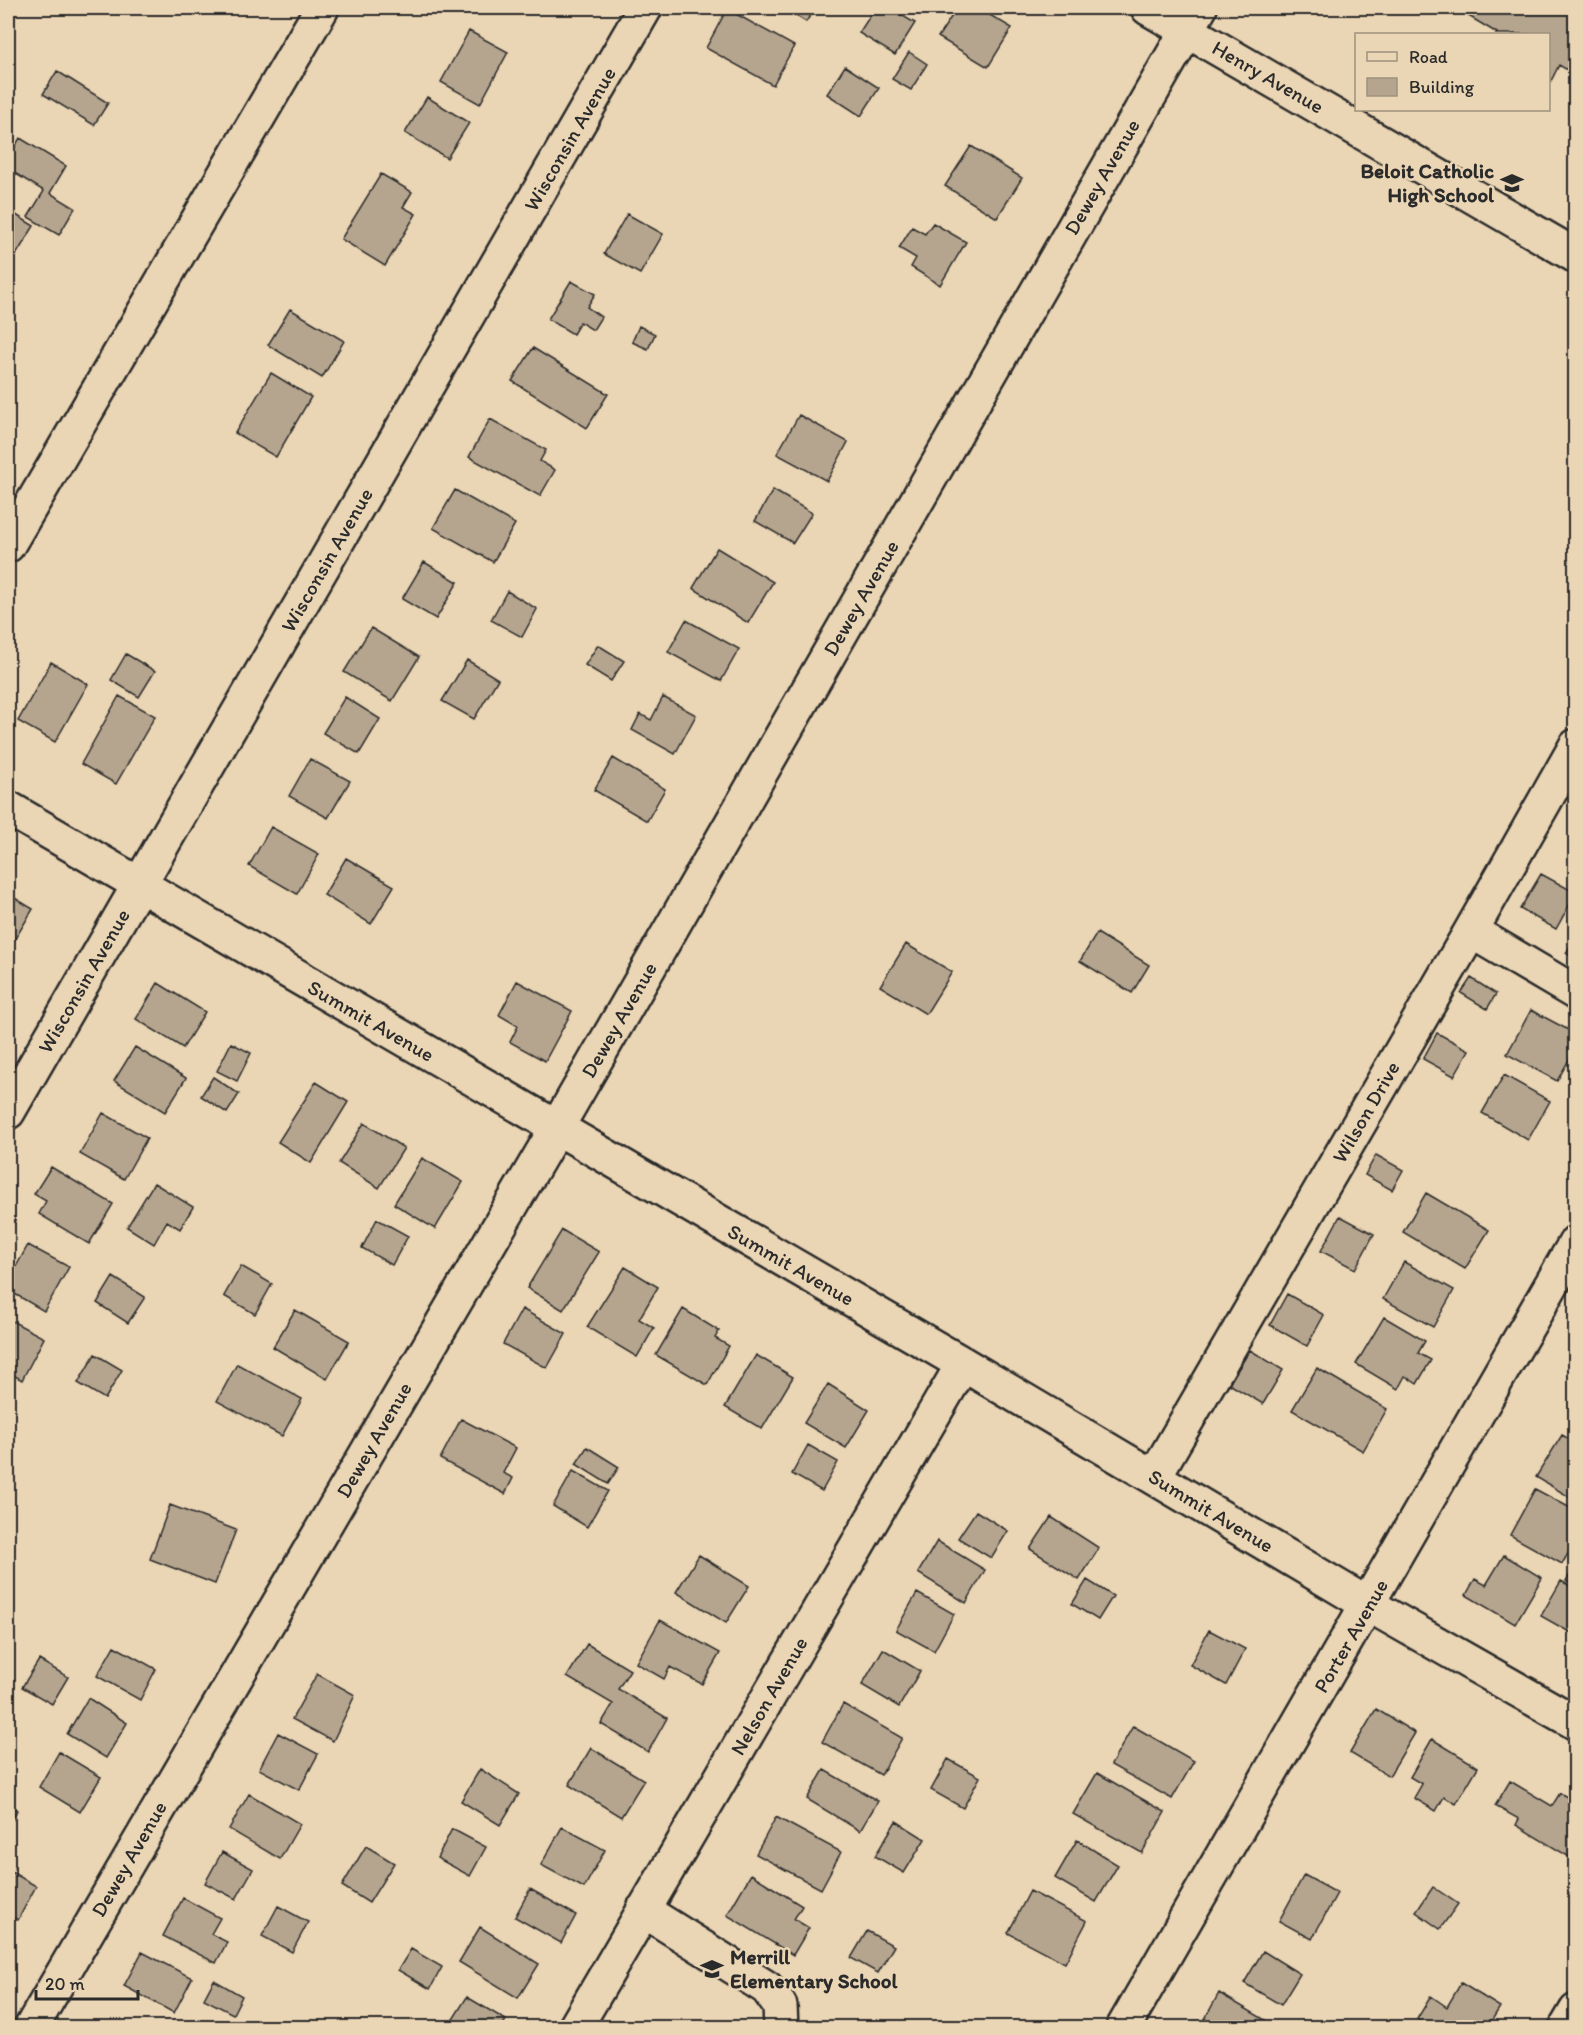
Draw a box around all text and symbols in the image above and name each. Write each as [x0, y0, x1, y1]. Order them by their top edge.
legend [1355, 33, 1550, 111]
street label: Henry Avenue [1208, 35, 1328, 119]
text: Road [1409, 46, 1448, 68]
street label: Wisconsin Avenue [518, 62, 621, 215]
text: Building [1409, 76, 1475, 98]
street label: Dewey Avenue [1058, 114, 1145, 239]
place label: Beloit Catholic High School [1360, 158, 1495, 208]
school or university icon: Beloit Catholic High School [1499, 170, 1525, 196]
street label: Wisconsin Avenue [275, 483, 378, 636]
street label: Dewey Avenue [817, 535, 904, 660]
street label: Wisconsin Avenue [32, 904, 135, 1057]
street label: Dewey Avenue [575, 957, 662, 1082]
street label: Summit Avenue [304, 974, 439, 1067]
street label: Wilson Drive [1326, 1056, 1405, 1167]
street label: Summit Avenue [724, 1218, 859, 1311]
street label: Dewey Avenue [330, 1377, 417, 1502]
street label: Summit Avenue [1144, 1463, 1278, 1558]
street label: Porter Avenue [1308, 1574, 1393, 1697]
street label: Nelson Avenue [725, 1632, 813, 1759]
street label: Dewey Avenue [85, 1796, 172, 1921]
place label: Merrill Elementary School [730, 1944, 899, 1994]
school or university icon: Merrill Elementary School [699, 1956, 725, 1982]
scale bar [36, 1963, 138, 2001]
text: 20 m [45, 1973, 85, 1995]

